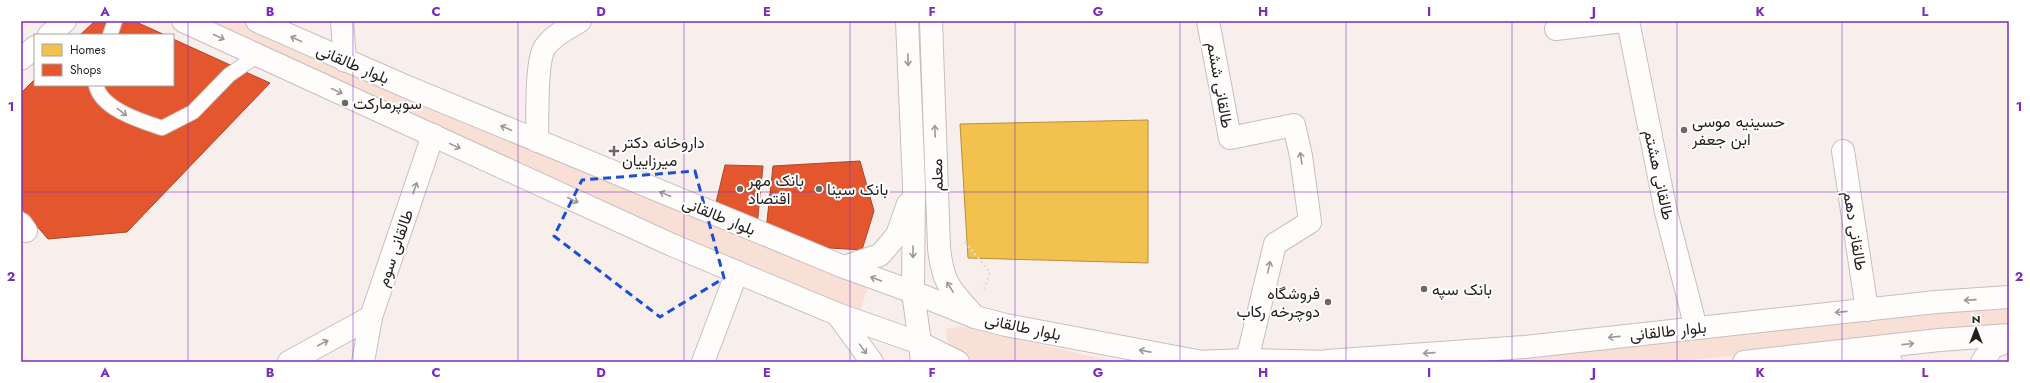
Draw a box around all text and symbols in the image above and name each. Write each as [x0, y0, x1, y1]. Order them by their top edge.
text: A [99, 2, 110, 21]
text: B [266, 2, 275, 21]
text: C [431, 2, 441, 21]
text: D [596, 2, 606, 21]
text: E [763, 2, 771, 21]
text: F [928, 2, 936, 21]
text: G [1093, 2, 1104, 21]
text: H [1258, 2, 1268, 21]
text: I [1427, 2, 1431, 21]
text: J [1589, 2, 1596, 21]
text: K [1755, 2, 1765, 21]
text: L [1922, 2, 1929, 21]
legend [34, 34, 174, 86]
one-way arrow [212, 34, 224, 41]
one-way arrow [290, 35, 302, 42]
street label: بلوار طالقانی [313, 38, 393, 90]
street label: طالقانی ششم [1201, 40, 1239, 130]
text: Homes [70, 41, 106, 59]
one-way arrow [905, 53, 912, 66]
text: Shops [70, 61, 101, 79]
one-way arrow [330, 88, 342, 96]
place label: سوپرمارکت [353, 92, 422, 115]
text: 1 [8, 97, 14, 116]
text: 1 [2016, 97, 2022, 116]
marker: سوپرمارکت [340, 98, 350, 108]
one-way arrow [116, 108, 127, 116]
place label: حسینیه موسی ابن جعفر [1691, 110, 1785, 151]
one-way arrow [500, 124, 512, 132]
one-way arrow [931, 125, 939, 138]
marker: حسینیه موسی ابن جعفر [1679, 125, 1689, 135]
street label: طالقانی هشتم [1638, 128, 1680, 222]
place label: داروخانه دکتر میرزاییان [621, 131, 705, 172]
one-way arrow [449, 143, 461, 150]
marker: داروخانه دکتر میرزاییان [609, 146, 619, 156]
one-way arrow [1297, 152, 1305, 165]
street label: معلم [925, 158, 949, 192]
place label: بانک مهر اقتصاد [747, 169, 804, 210]
place label: بانک سینا [827, 178, 888, 201]
one-way arrow [412, 181, 419, 194]
marker: بانک مهر اقتصاد [735, 184, 745, 194]
marker: بانک سینا [814, 184, 824, 194]
one-way arrow [659, 189, 671, 197]
street label: طالقانی دهم [1837, 190, 1873, 272]
street label: بلوار طالقانی [679, 191, 759, 241]
one-way arrow [567, 197, 579, 204]
street label: طالقانی سوم [371, 206, 419, 290]
one-way arrow [909, 245, 917, 258]
one-way arrow [1266, 261, 1274, 274]
text: 2 [7, 267, 15, 286]
text: 2 [2015, 267, 2023, 286]
one-way arrow [871, 274, 883, 282]
place label: بانک سپه [1432, 278, 1492, 301]
one-way arrow [945, 281, 953, 293]
place label: فروشگاه دوچرخه رکاب [1236, 282, 1320, 323]
marker: بانک سپه [1419, 284, 1429, 294]
one-way arrow [1964, 296, 1977, 303]
marker: فروشگاه دوچرخه رکاب [1323, 297, 1333, 307]
street label: بلوار طالقانی [983, 308, 1063, 346]
one-way arrow [1835, 309, 1848, 316]
north arrow [1956, 309, 1996, 349]
text: N [1972, 311, 1980, 327]
street label: بلوار طالقانی [1628, 316, 1708, 346]
one-way arrow [1608, 333, 1621, 341]
one-way arrow [317, 339, 329, 347]
one-way arrow [1901, 340, 1914, 347]
one-way arrow [859, 344, 867, 355]
one-way arrow [1139, 347, 1152, 355]
one-way arrow [1423, 350, 1436, 357]
text: A [99, 363, 110, 382]
text: B [266, 363, 275, 382]
text: C [431, 363, 441, 382]
text: D [596, 363, 606, 382]
text: E [763, 363, 771, 382]
text: F [928, 363, 936, 382]
text: G [1093, 363, 1104, 382]
text: H [1258, 363, 1268, 382]
text: I [1427, 363, 1431, 382]
text: J [1589, 363, 1596, 382]
text: K [1755, 363, 1765, 382]
text: L [1922, 363, 1929, 382]

